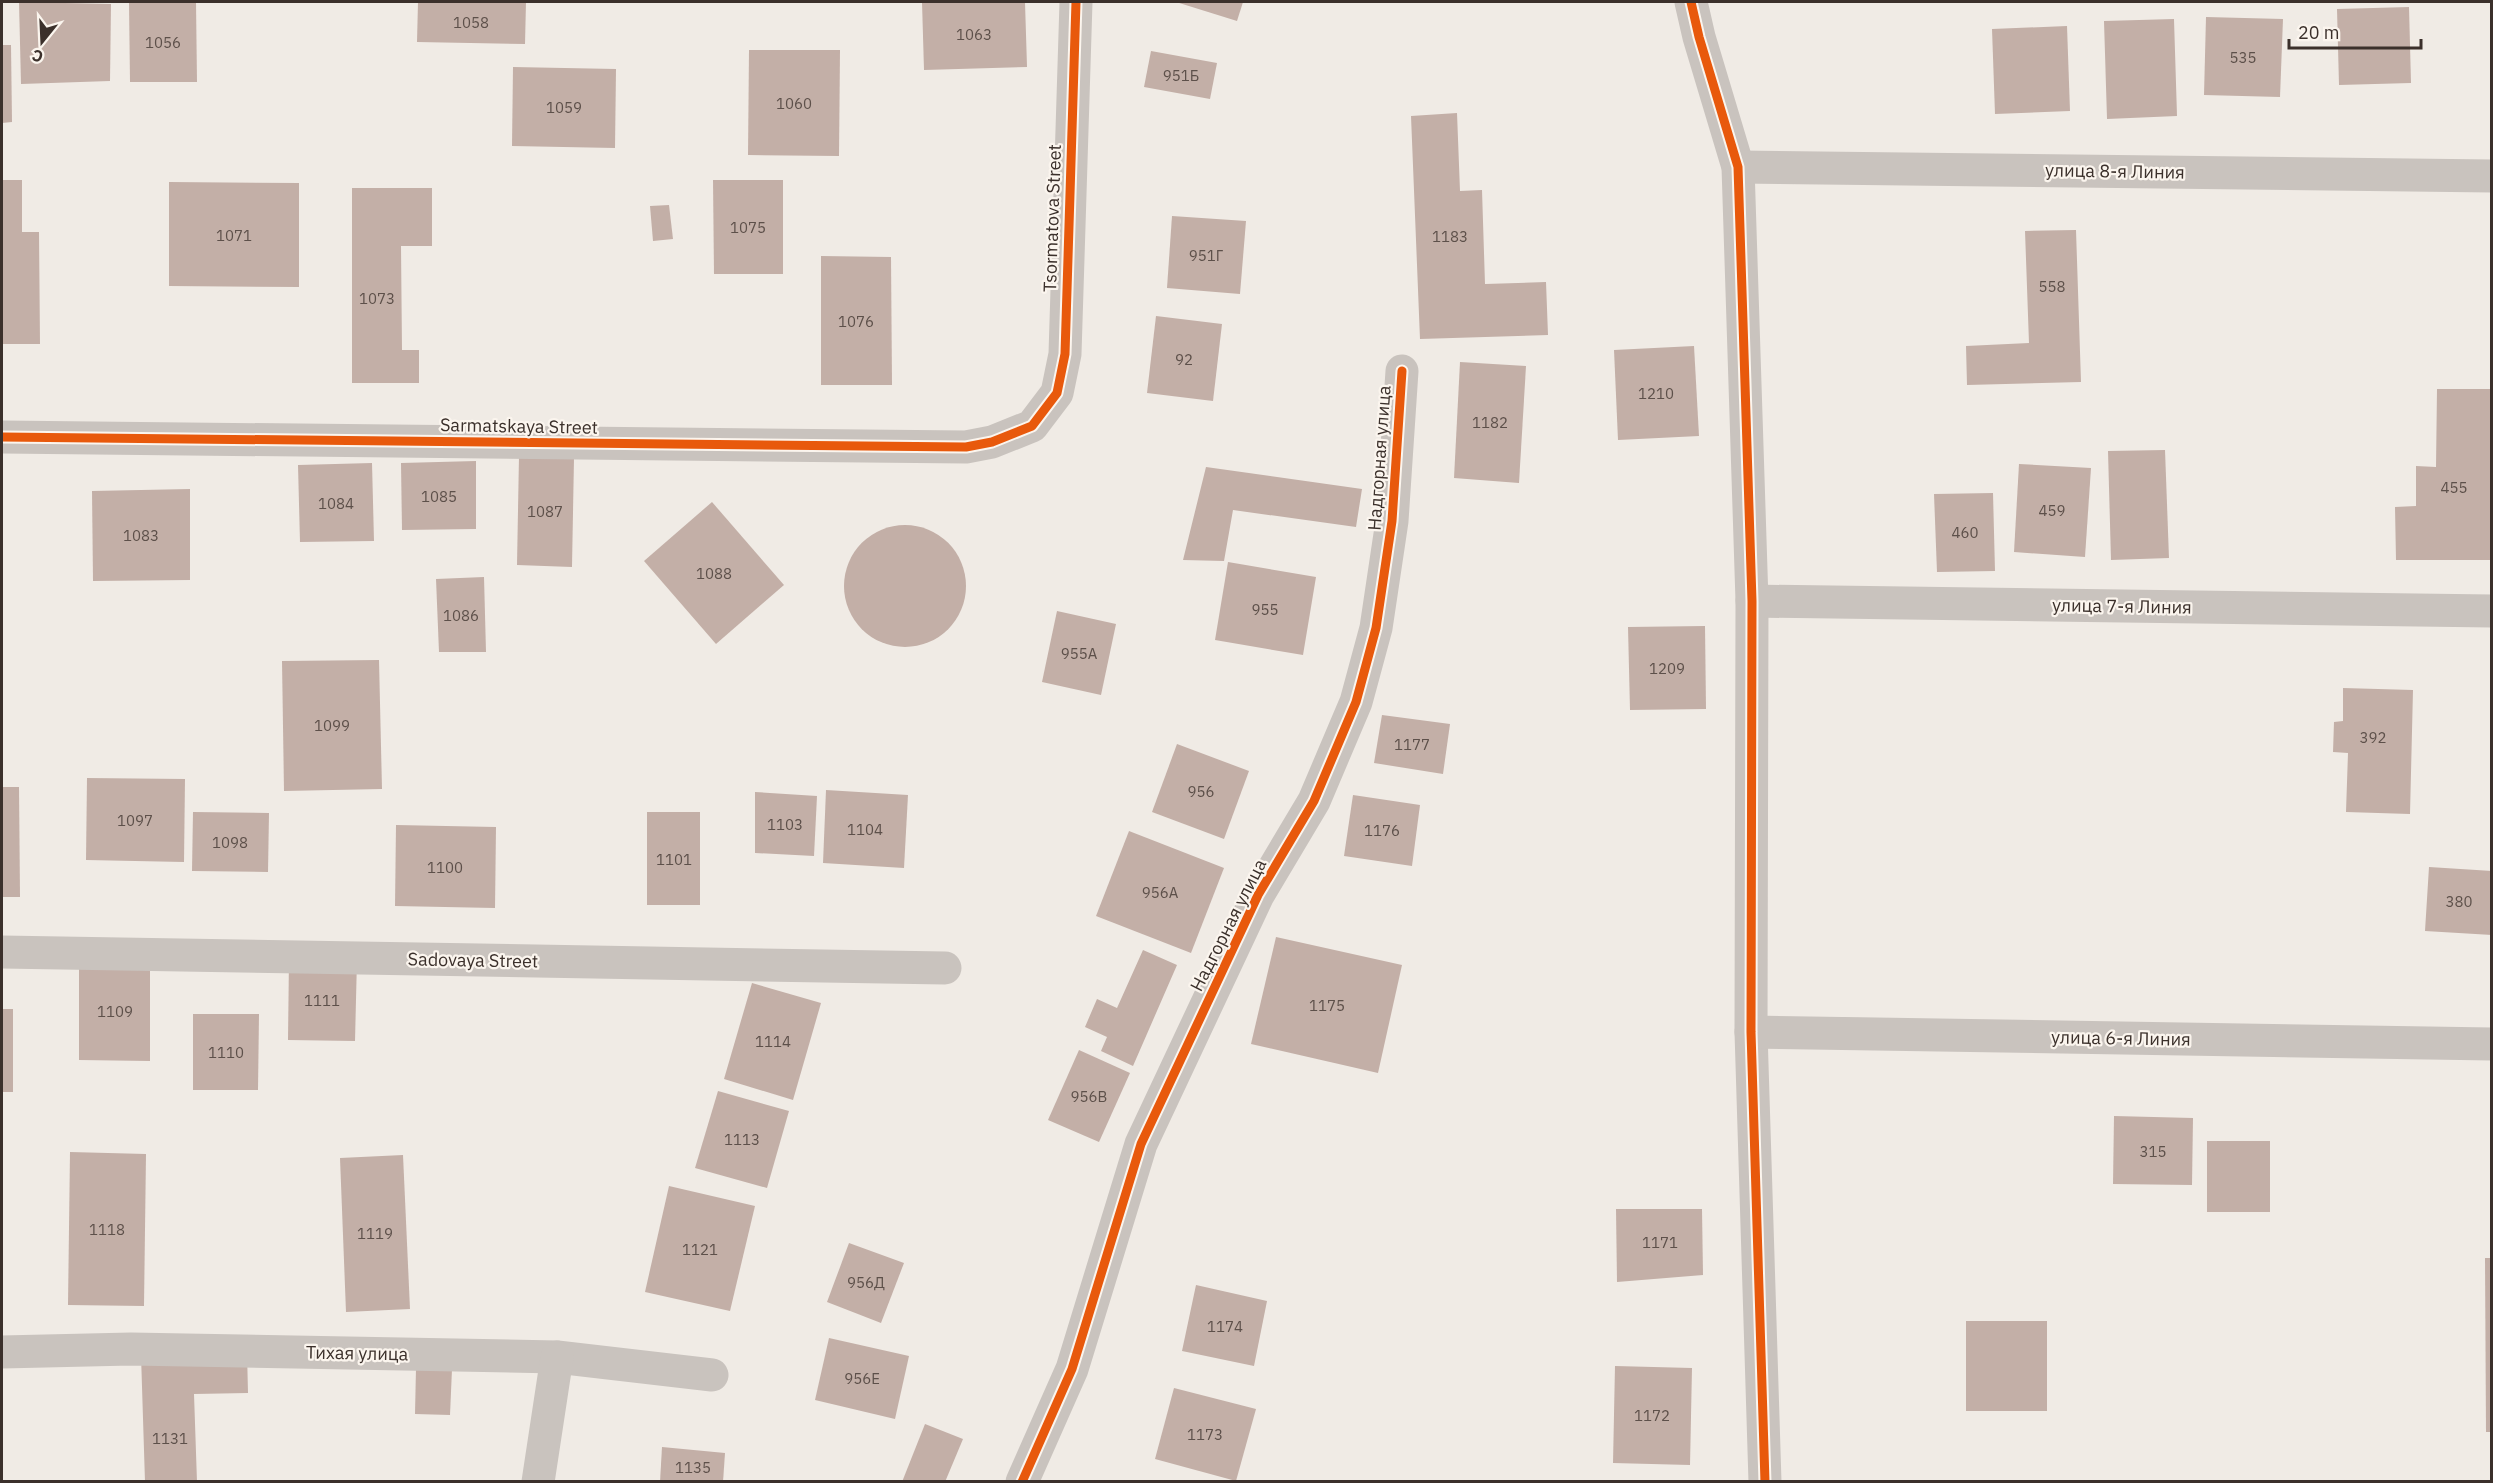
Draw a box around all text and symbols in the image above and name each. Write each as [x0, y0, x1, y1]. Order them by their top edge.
north arrow [12, 12, 72, 72]
scale bar [2289, 12, 2421, 50]
house number: 1058 [453, 13, 489, 32]
text: 20 m [2298, 21, 2340, 44]
house number: 1063 [956, 25, 992, 44]
house number: 1056 [145, 33, 181, 52]
text: С [29, 45, 45, 67]
house number: 535 [2229, 48, 2257, 67]
house number: 951Б [1163, 66, 1199, 85]
house number: 1060 [776, 94, 812, 113]
house number: 1059 [546, 98, 582, 117]
street label: Tsormatova Street [1038, 144, 1066, 292]
street label: улица 8-я Линия [2045, 158, 2185, 184]
house number: 1075 [730, 218, 766, 237]
house number: 1071 [216, 226, 252, 245]
house number: 1183 [1432, 227, 1468, 246]
house number: 951Г [1189, 246, 1224, 265]
house number: 558 [2038, 277, 2066, 296]
house number: 1073 [359, 289, 395, 308]
house number: 1076 [838, 312, 874, 331]
house number: 92 [1175, 350, 1193, 369]
street label: Надгорная улица [1362, 384, 1396, 531]
house number: 1210 [1638, 384, 1674, 403]
street label: Sarmatskaya Street [440, 413, 598, 439]
house number: 1182 [1472, 413, 1508, 432]
house number: 455 [2440, 478, 2468, 497]
house number: 1085 [421, 487, 457, 506]
house number: 1084 [318, 494, 354, 513]
house number: 459 [2038, 501, 2066, 520]
house number: 1087 [527, 502, 563, 521]
house number: 460 [1951, 523, 1979, 542]
house number: 1083 [123, 526, 159, 545]
house number: 1088 [696, 564, 732, 583]
street label: улица 7-я Линия [2052, 593, 2192, 619]
house number: 955 [1251, 600, 1279, 619]
house number: 1086 [443, 606, 479, 625]
house number: 955А [1061, 644, 1098, 663]
house number: 1209 [1649, 659, 1685, 678]
house number: 1099 [314, 716, 350, 735]
house number: 392 [2359, 728, 2387, 747]
house number: 1177 [1394, 735, 1430, 754]
house number: 956 [1187, 782, 1215, 801]
house number: 1097 [117, 811, 153, 830]
house number: 1103 [767, 815, 803, 834]
house number: 1104 [847, 820, 883, 839]
house number: 1176 [1364, 821, 1400, 840]
house number: 1098 [212, 833, 248, 852]
house number: 1101 [656, 850, 692, 869]
street label: Надгорная улица [1185, 855, 1271, 995]
house number: 1100 [427, 858, 463, 877]
house number: 956А [1142, 883, 1179, 902]
house number: 380 [2445, 892, 2473, 911]
street label: Sadovaya Street [407, 947, 539, 973]
house number: 1111 [304, 991, 340, 1010]
house number: 1175 [1309, 996, 1345, 1015]
house number: 1109 [97, 1002, 133, 1021]
street label: улица 6-я Линия [2051, 1025, 2191, 1051]
house number: 1114 [755, 1032, 791, 1051]
house number: 1110 [208, 1043, 244, 1062]
house number: 956В [1071, 1087, 1107, 1106]
house number: 1113 [724, 1130, 760, 1149]
house number: 315 [2139, 1142, 2167, 1161]
house number: 1118 [89, 1220, 125, 1239]
house number: 1119 [357, 1224, 393, 1243]
house number: 1171 [1642, 1233, 1678, 1252]
house number: 1121 [682, 1240, 718, 1259]
house number: 956Д [847, 1273, 885, 1292]
house number: 1174 [1207, 1317, 1243, 1336]
street label: Тихая улица [306, 1341, 409, 1365]
house number: 956Е [844, 1369, 880, 1388]
house number: 1172 [1634, 1406, 1670, 1425]
house number: 1173 [1187, 1425, 1223, 1444]
house number: 1131 [152, 1429, 188, 1448]
house number: 1135 [675, 1458, 711, 1477]

